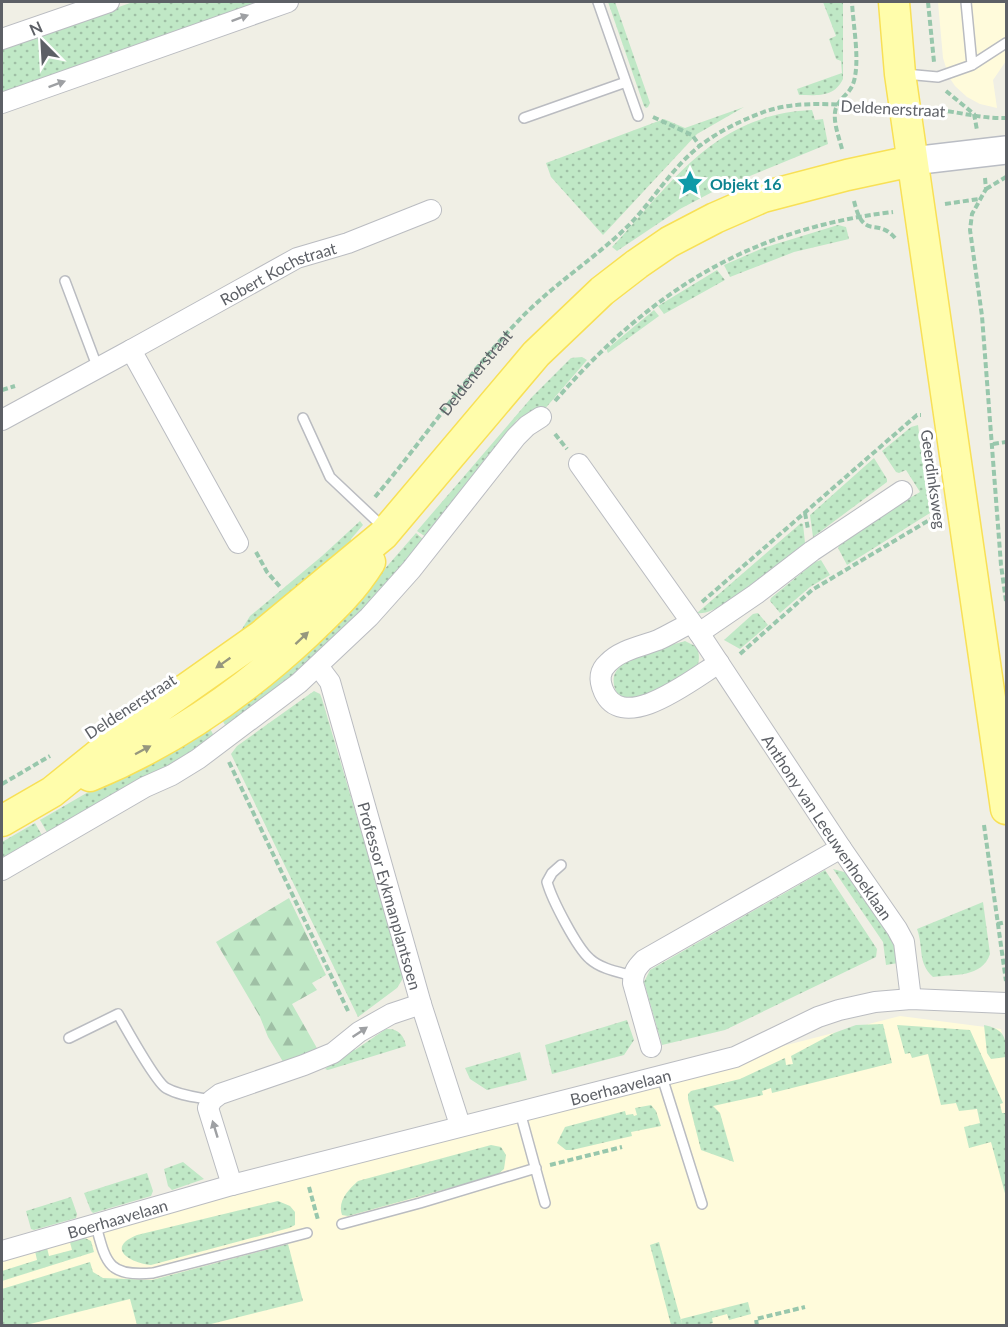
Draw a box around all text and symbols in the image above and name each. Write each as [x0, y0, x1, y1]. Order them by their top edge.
north arrow [12, 12, 72, 72]
one-way arrow [231, 13, 249, 23]
text: N [26, 17, 45, 39]
one-way arrow [48, 78, 66, 88]
street label: Deldenerstraat [840, 96, 946, 120]
place icon: Objekt 16 [675, 168, 705, 198]
place label: Objekt 16 [710, 174, 781, 193]
street label: Robert Kochstraat [216, 237, 338, 309]
street label: Deldenerstraat [434, 325, 515, 418]
street label: Geerdinksweg [918, 428, 950, 530]
one-way arrow [294, 631, 309, 645]
one-way arrow [215, 657, 231, 669]
street label: Deldenerstraat [81, 669, 179, 742]
street label: Anthony van Leeuwenhoeklaan [759, 730, 897, 923]
one-way arrow [135, 745, 152, 755]
street label: Professor Eykmanplantsoen [355, 800, 426, 992]
one-way arrow [352, 1027, 368, 1038]
street label: Boerhaavelaan [568, 1064, 673, 1108]
one-way arrow [210, 1120, 219, 1138]
street label: Boerhaavelaan [65, 1195, 170, 1241]

